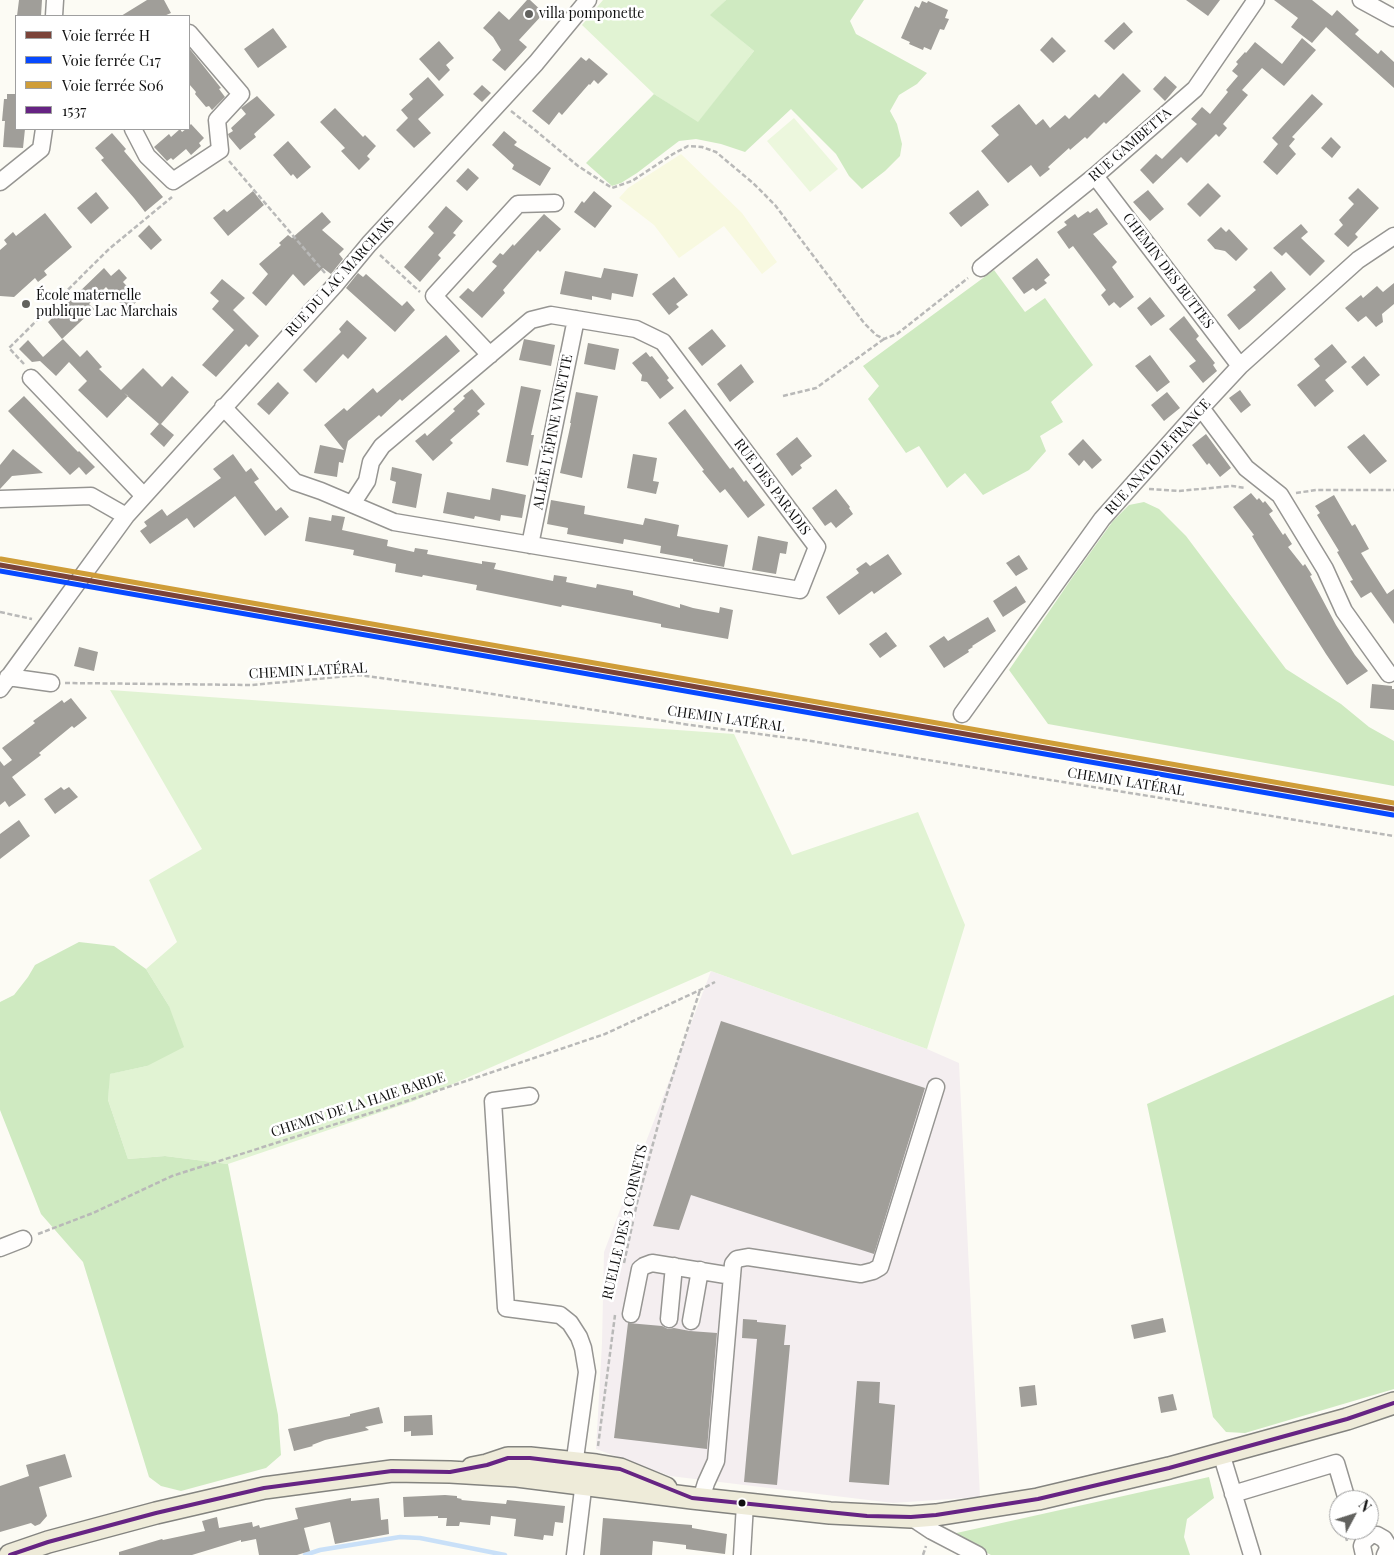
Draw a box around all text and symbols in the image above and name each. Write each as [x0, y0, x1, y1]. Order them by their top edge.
place label: villa pomponette [539, 6, 644, 22]
marker: villa pomponette [523, 8, 535, 20]
legend [15, 15, 190, 130]
text: Voie ferrée H [62, 25, 150, 45]
text: Voie ferrée C17 [62, 50, 161, 70]
text: Voie ferrée S06 [62, 75, 164, 95]
text: 1537 [62, 100, 86, 120]
street label: RUE GAMBETTA [1085, 105, 1175, 185]
street label: CHEMIN DES BUTTES [1119, 210, 1217, 332]
street label: RUE DU LAC MARCHAIS [282, 214, 398, 340]
place label: École maternelle publique Lac Marchais [36, 288, 178, 321]
marker: École maternelle publique Lac Marchais [20, 298, 32, 310]
street label: ALLÉE L'ÉPINE VINETTE [530, 353, 576, 511]
street label: RUE ANATOLE FRANCE [1102, 396, 1214, 518]
street label: RUE DES PARADIS [730, 436, 814, 538]
street label: CHEMIN LATÉRAL [248, 660, 368, 682]
street label: CHEMIN LATÉRAL [666, 702, 786, 736]
street label: CHEMIN LATÉRAL [1066, 764, 1186, 800]
street label: CHEMIN DE LA HAIE BARDE [269, 1069, 447, 1141]
street label: RUELLE DES 3 CORNETS [599, 1143, 651, 1301]
north arrow [1329, 1490, 1379, 1540]
text: N [1355, 1496, 1376, 1516]
unlabelled marker [737, 1498, 747, 1508]

